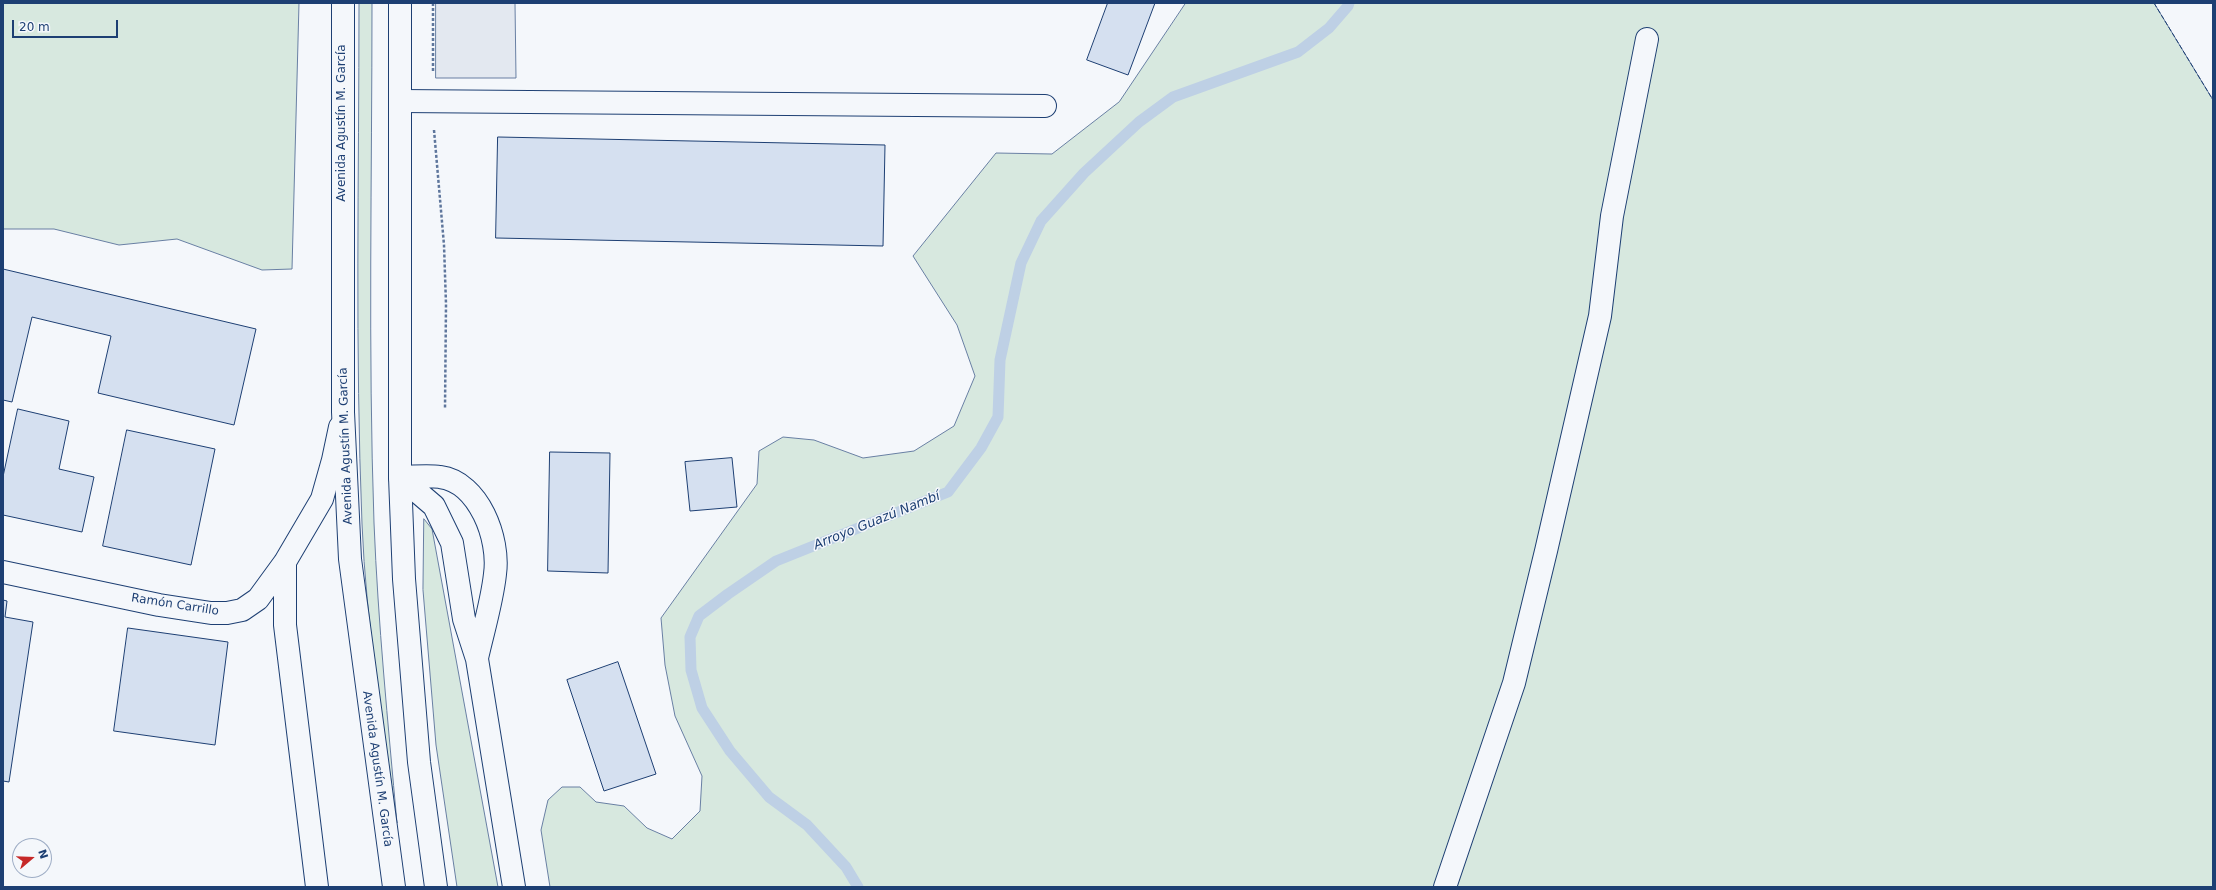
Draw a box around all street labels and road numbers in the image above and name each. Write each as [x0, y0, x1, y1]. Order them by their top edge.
street label: Avenida Agustín M. García [335, 44, 349, 202]
street label: Avenida Agustín M. García [336, 367, 356, 525]
street label: Ramón Carrillo [130, 591, 220, 619]
street label: Avenida Agustín M. García [359, 690, 395, 848]

